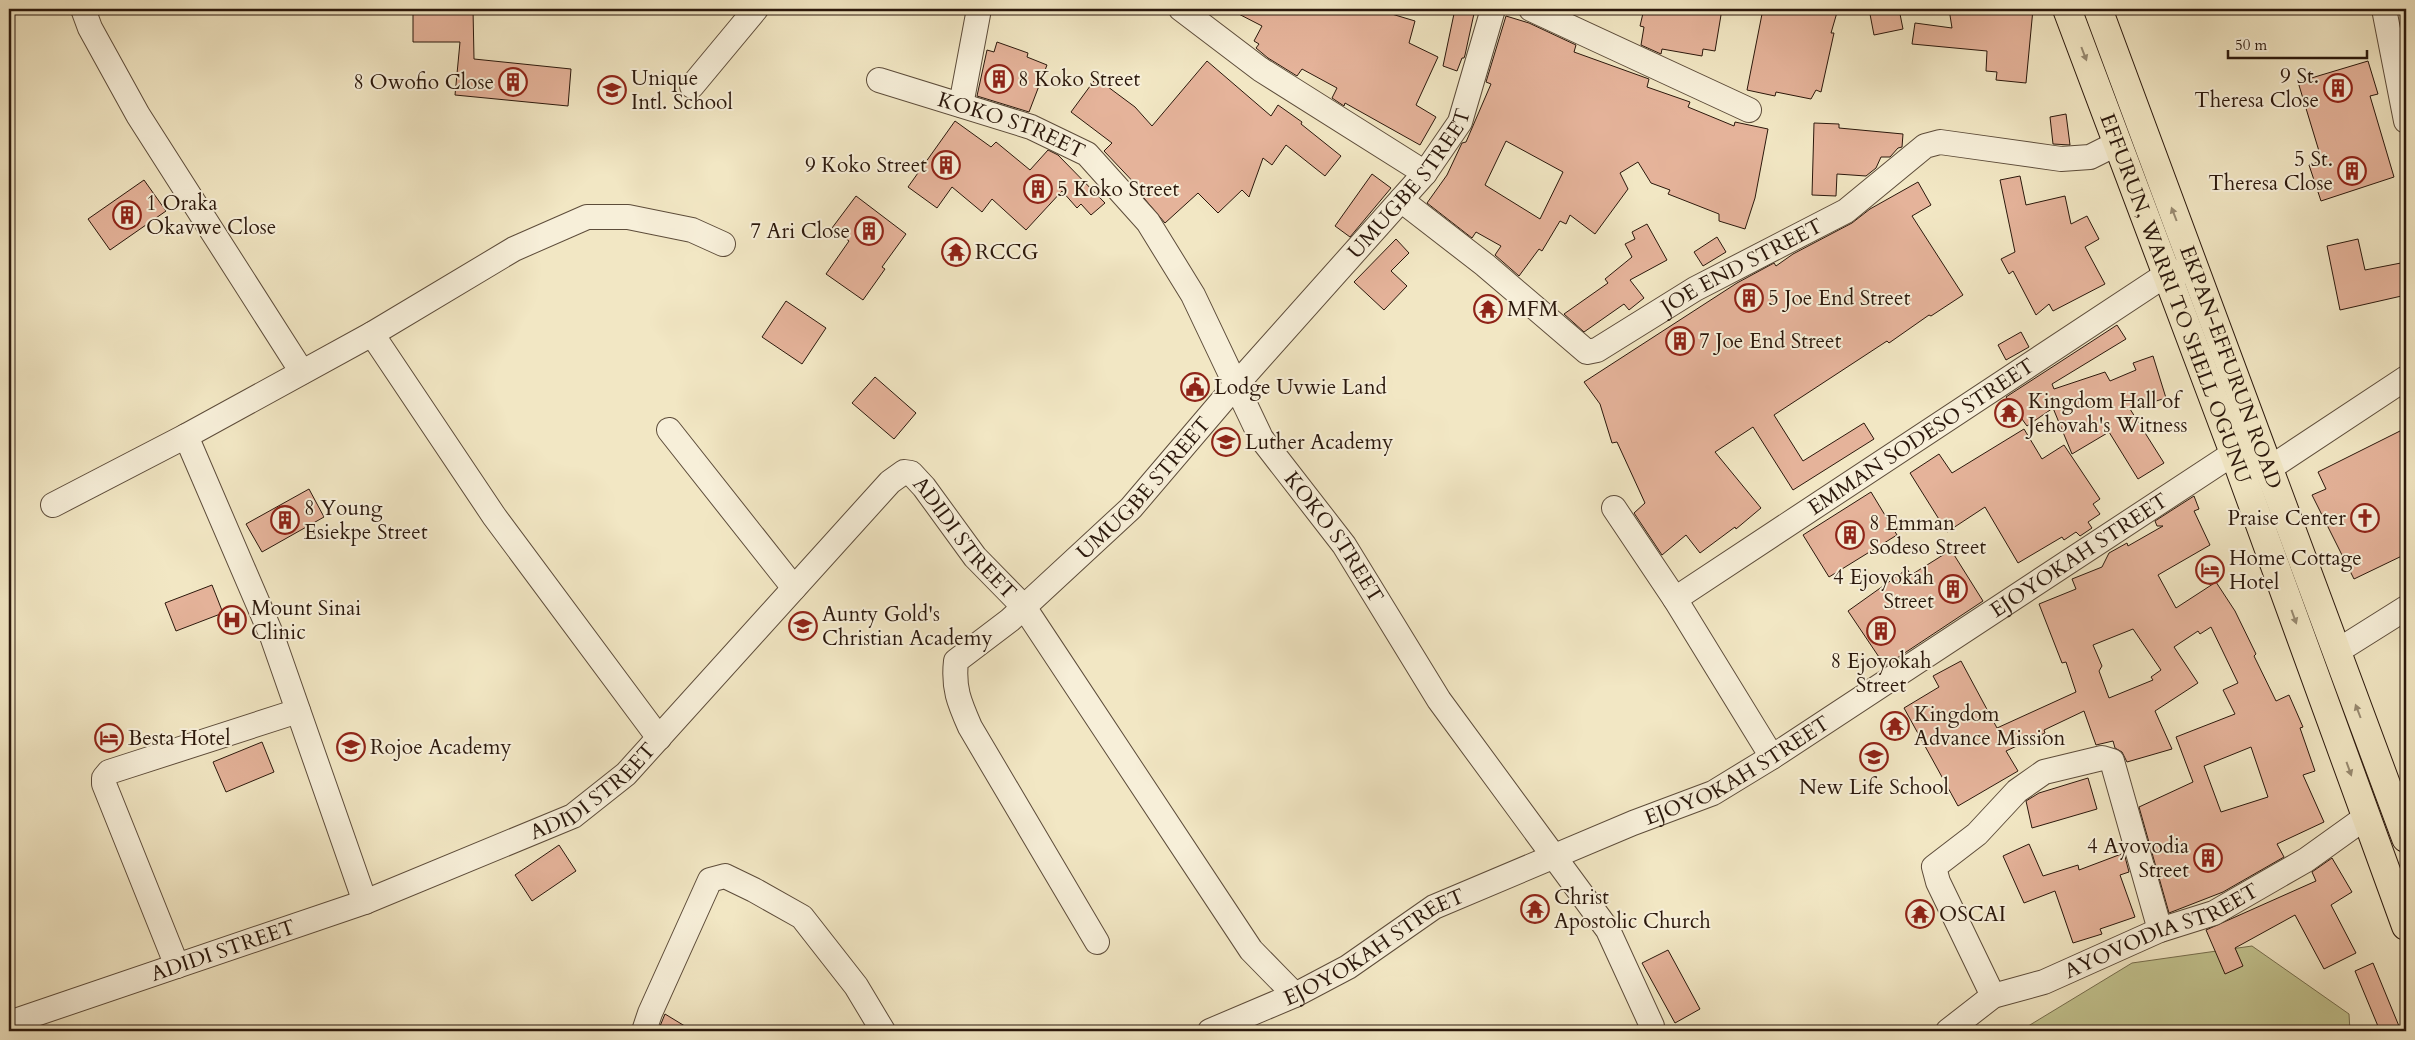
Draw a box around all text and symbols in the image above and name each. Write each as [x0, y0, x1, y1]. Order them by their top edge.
scale bar [2228, 28, 2366, 60]
text: 50 m [2235, 35, 2267, 55]
one-way arrow [2081, 47, 2088, 62]
place label: 9 St. Theresa Close [2194, 62, 2319, 115]
place label: Unique Intl. School [631, 64, 733, 117]
building icon: 8 Koko Street [984, 64, 1014, 94]
place label: 8 Koko Street [1018, 65, 1140, 94]
building icon: 8 Owofio Close [498, 67, 528, 97]
place label: 8 Owofio Close [353, 68, 494, 97]
building icon: 9 St. Theresa Close [2323, 73, 2353, 103]
school or university icon: Unique Intl. School [597, 75, 627, 105]
street label: KOKO STREET [934, 85, 1090, 165]
street label: UMUGBE STREET [1341, 105, 1478, 265]
street label: EFFURUN, WARRI TO SHELL OGUNU [2093, 109, 2258, 487]
place label: 5 St. Theresa Close [2208, 145, 2333, 198]
building icon: 9 Koko Street [931, 150, 961, 180]
place label: 9 Koko Street [805, 151, 927, 180]
building icon: 5 St. Theresa Close [2337, 156, 2367, 186]
building icon: 5 Koko Street [1023, 174, 1053, 204]
place label: 5 Koko Street [1057, 175, 1179, 204]
place label: 1 Oraka Okavwe Close [146, 189, 276, 242]
building icon: 1 Oraka Okavwe Close [112, 200, 142, 230]
one-way arrow [2170, 206, 2178, 221]
street label: JOE END STREET [1653, 211, 1828, 323]
building icon: 7 Ari Close [854, 216, 884, 246]
place label: 7 Ari Close [750, 217, 850, 246]
temple icon: RCCG [941, 237, 971, 267]
place label: RCCG [975, 238, 1039, 267]
street label: EKPAN-EFFURUN ROAD [2173, 241, 2289, 493]
building icon: 5 Joe End Street [1734, 283, 1764, 313]
place label: 5 Joe End Street [1768, 284, 1911, 313]
temple icon: MFM [1473, 294, 1503, 324]
place label: MFM [1507, 295, 1559, 324]
building icon: 7 Joe End Street [1665, 326, 1695, 356]
place label: 7 Joe End Street [1699, 327, 1842, 356]
street label: EMMAN SODESO STREET [1802, 351, 2040, 522]
public building icon: Lodge Uvwie Land [1180, 372, 1210, 402]
place label: Lodge Uvwie Land [1214, 373, 1387, 402]
place label: Kingdom Hall of Jehovah's Witness [2025, 387, 2187, 440]
temple icon: Kingdom Hall of Jehovah's Witness [1994, 398, 2024, 428]
street label: UMUGBE STREET [1070, 410, 1217, 566]
school or university icon: Luther Academy [1211, 427, 1241, 457]
place label: Luther Academy [1245, 428, 1393, 457]
street label: KOKO STREET [1278, 465, 1391, 608]
street label: ADIDI STREET [906, 470, 1023, 606]
street label: EJOYOKAH STREET [1984, 486, 2174, 624]
place label: 8 Young Esiekpe Street [304, 494, 428, 547]
church icon: Praise Center [2350, 503, 2380, 533]
place label: Praise Center [2227, 504, 2346, 533]
building icon: 8 Young Esiekpe Street [270, 505, 300, 535]
place label: 8 Emman Sodeso Street [1869, 509, 1986, 562]
building icon: 8 Emman Sodeso Street [1835, 520, 1865, 550]
place label: Home Cottage Hotel [2229, 544, 2362, 597]
hotel icon: Home Cottage Hotel [2195, 555, 2225, 585]
place label: 4 Ejoyokah Street [1833, 563, 1934, 616]
building icon: 4 Ejoyokah Street [1938, 574, 1968, 604]
place label: Mount Sinai Clinic [251, 594, 361, 647]
place label: Aunty Gold's Christian Academy [822, 600, 993, 653]
hospital icon: Mount Sinai Clinic [217, 605, 247, 635]
one-way arrow [2290, 609, 2298, 624]
school or university icon: Aunty Gold's Christian Academy [788, 611, 818, 641]
building icon: 8 Ejoyokah Street [1866, 616, 1896, 646]
place label: 8 Ejoyokah Street [1831, 647, 1932, 700]
place label: Kingdom Advance Mission [1914, 700, 2065, 753]
one-way arrow [2354, 703, 2362, 718]
street label: EJOYOKAH STREET [1640, 709, 1835, 832]
temple icon: Kingdom Advance Mission [1880, 711, 1910, 741]
hotel icon: Besta Hotel [94, 723, 124, 753]
place label: Besta Hotel [128, 724, 231, 753]
school or university icon: Rojoe Academy [336, 732, 366, 762]
place label: Rojoe Academy [370, 733, 512, 762]
street label: ADIDI STREET [525, 736, 662, 847]
school or university icon: New Life School [1859, 742, 1889, 772]
one-way arrow [2346, 762, 2353, 777]
place label: New Life School [1799, 773, 1949, 802]
place label: 4 Ayovodia Street [2087, 832, 2189, 885]
building icon: 4 Ayovodia Street [2193, 843, 2223, 873]
street label: AYOVODIA STREET [2060, 876, 2264, 986]
street label: EJOYOKAH STREET [1279, 881, 1469, 1013]
place label: Christ Apostolic Church [1554, 883, 1711, 936]
temple icon: Christ Apostolic Church [1520, 894, 1550, 924]
temple icon: OSCAI [1905, 899, 1935, 929]
place label: OSCAI [1939, 900, 2006, 929]
street label: ADIDI STREET [147, 912, 299, 988]

